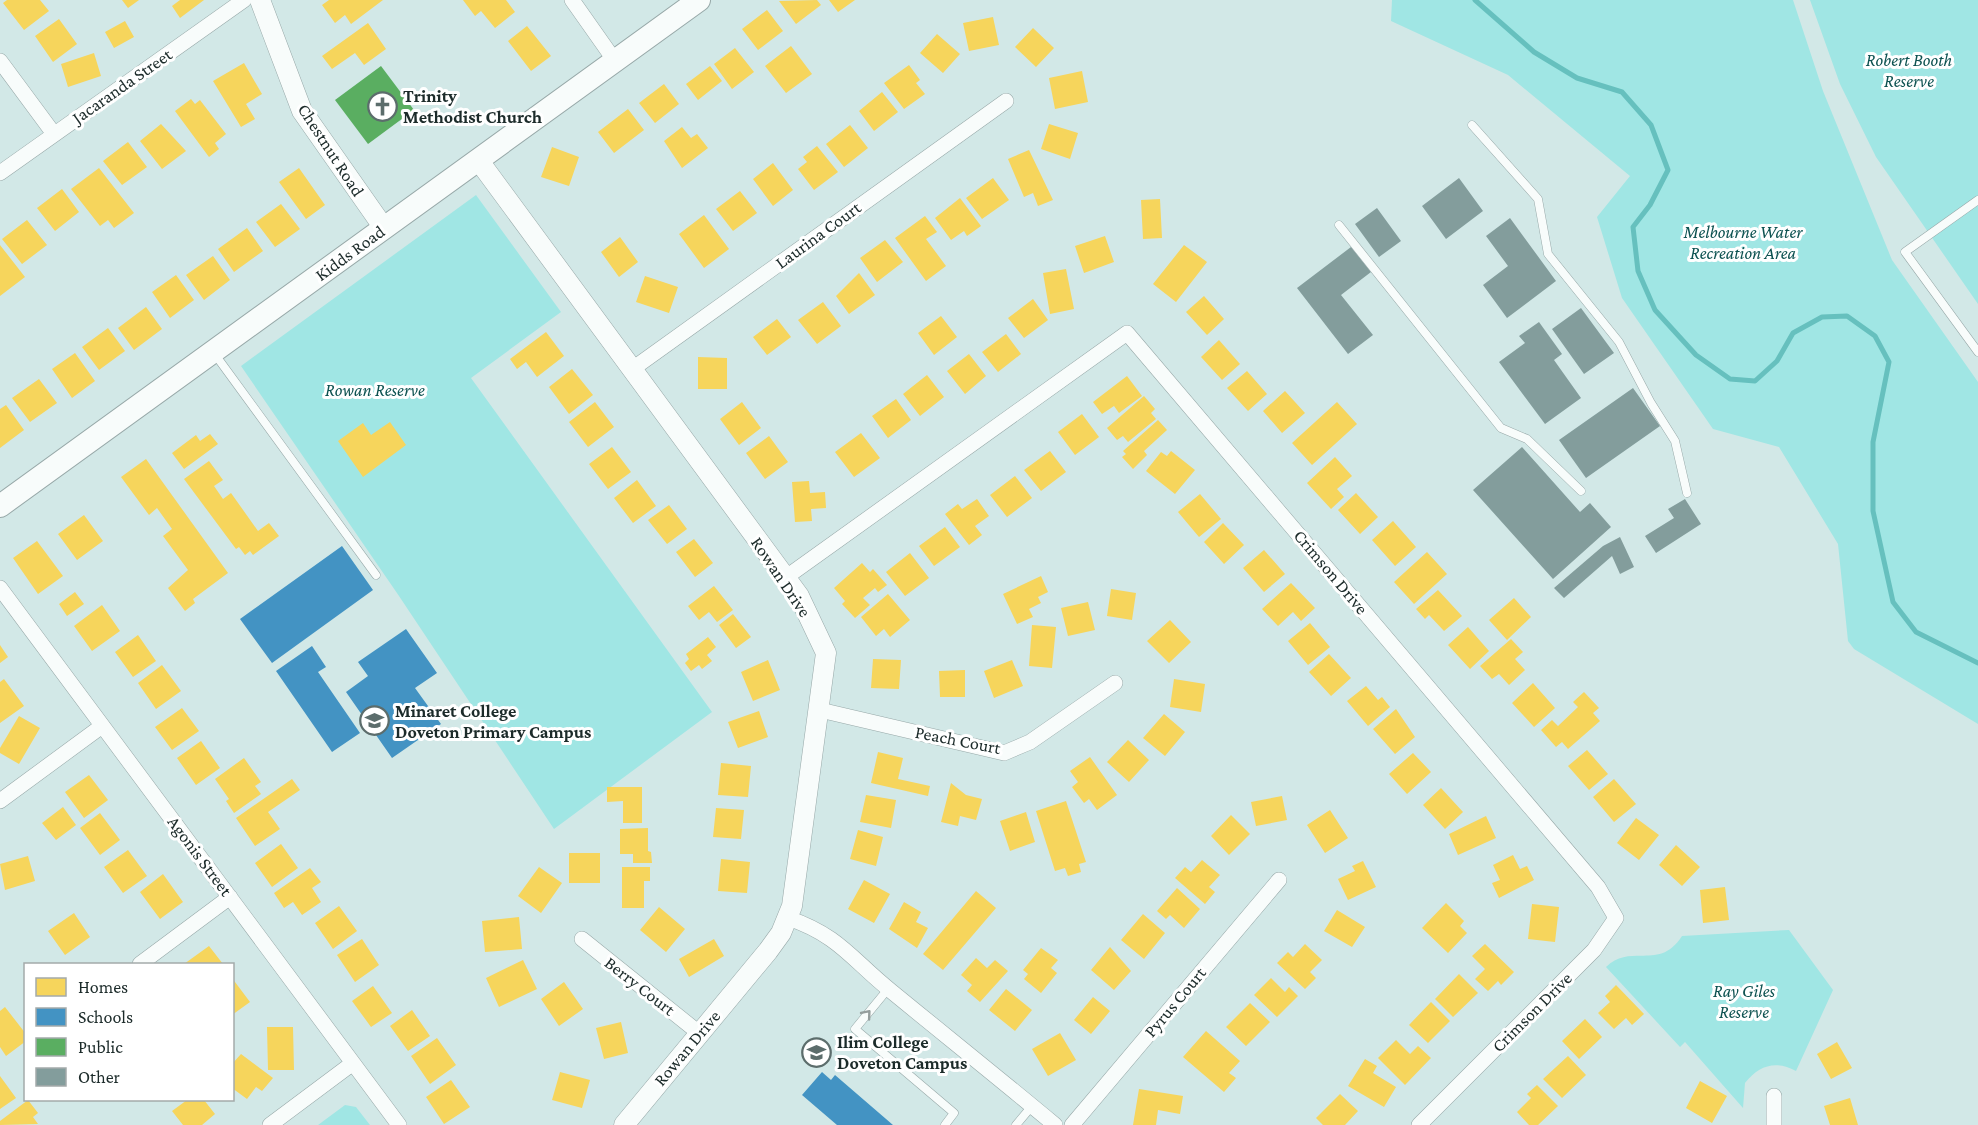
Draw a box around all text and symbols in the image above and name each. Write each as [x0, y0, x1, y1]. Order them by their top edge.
street label: Jacaranda Street [67, 44, 176, 129]
park label: Robert Booth Reserve [1866, 50, 1953, 91]
place label: Trinity Methodist Church [403, 86, 543, 127]
church icon: Trinity Methodist Church [366, 90, 398, 122]
street label: Chestnut Road [294, 100, 369, 200]
street label: Laurina Court [771, 197, 865, 273]
street label: Kidds Road [311, 221, 389, 285]
park label: Melbourne Water Recreation Area [1683, 222, 1803, 263]
park label: Rowan Reserve [325, 380, 425, 400]
street label: Crimson Drive [1290, 526, 1372, 618]
street label: Rowan Drive [747, 533, 815, 621]
place label: Minaret College Doveton Primary Campus [395, 701, 591, 742]
school or university icon: Minaret College Doveton Primary Campus [358, 705, 390, 737]
street label: Peach Court [914, 722, 1003, 758]
street label: Agonis Street [164, 812, 237, 901]
street label: Berry Court [601, 952, 680, 1020]
street label: Pyrus Court [1140, 962, 1211, 1041]
legend [24, 963, 234, 1101]
street label: Crimson Drive [1488, 968, 1576, 1056]
text: Homes [78, 977, 128, 997]
park label: Ray Giles Reserve [1713, 981, 1776, 1022]
street label: Rowan Drive [650, 1006, 724, 1090]
text: Schools [78, 1007, 133, 1027]
one-way arrow [859, 1010, 870, 1021]
place label: Ilim College Doveton Campus [837, 1032, 967, 1073]
school or university icon: Ilim College Doveton Campus [800, 1036, 832, 1068]
text: Public [78, 1037, 123, 1057]
text: Other [78, 1067, 121, 1087]

